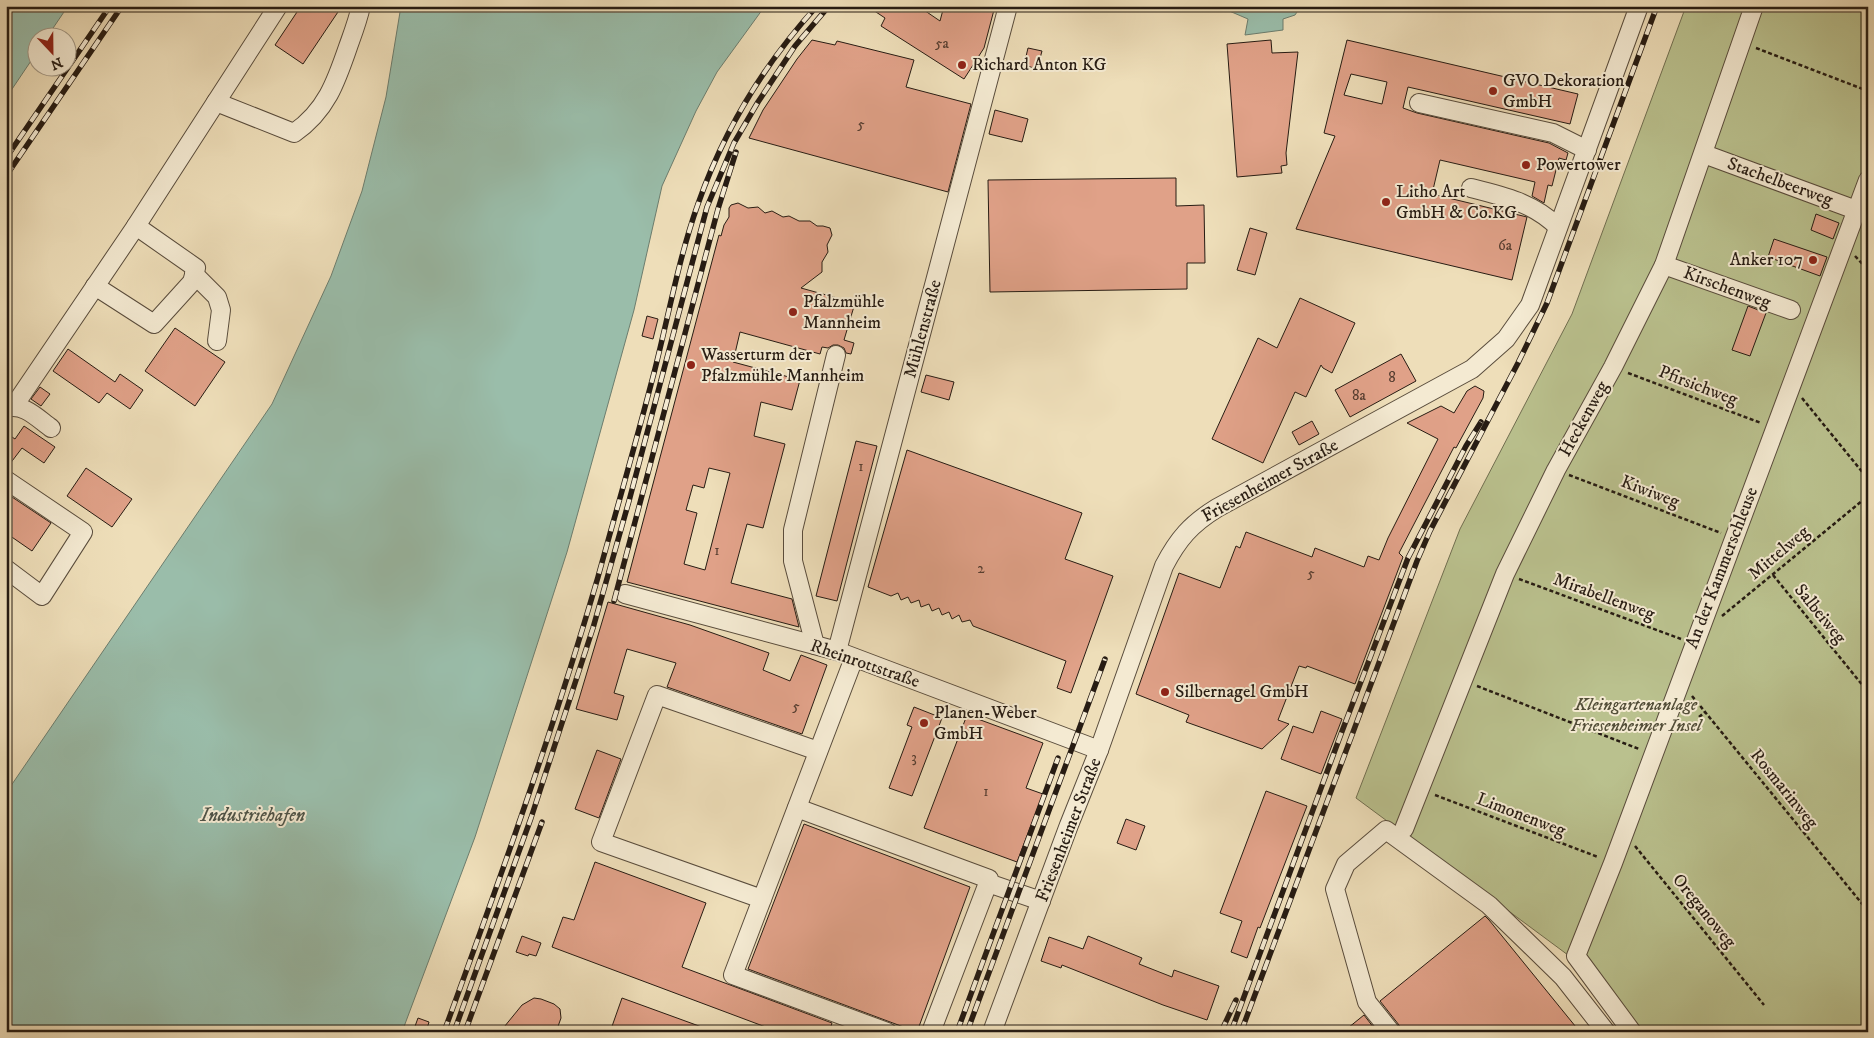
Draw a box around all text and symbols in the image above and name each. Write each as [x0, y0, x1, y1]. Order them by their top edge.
north arrow [28, 28, 78, 78]
house number: 5a [935, 34, 950, 53]
text: N [47, 53, 65, 74]
place label: Richard Anton KG [972, 54, 1107, 76]
marker: Richard Anton KG [956, 59, 968, 71]
place label: GVO Dekoration GmbH [1503, 70, 1625, 113]
marker: GVO Dekoration GmbH [1487, 85, 1499, 97]
house number: 5 [857, 115, 865, 134]
street label: Stachelbeerweg [1724, 153, 1836, 211]
place label: Powertower [1536, 154, 1621, 176]
marker: Powertower [1520, 159, 1532, 171]
place label: Litho Art GmbH & Co.KG [1396, 181, 1517, 224]
marker: Litho Art GmbH & Co.KG [1380, 196, 1392, 208]
house number: 6a [1498, 236, 1513, 255]
place label: Anker 107 [1730, 249, 1803, 271]
marker: Anker 107 [1807, 254, 1819, 266]
street label: Kirschenweg [1680, 262, 1774, 314]
street label: Mühlenstraße [899, 277, 947, 381]
place label: Pfalzmühle Mannheim [803, 291, 884, 334]
marker: Pfalzmühle Mannheim [787, 306, 799, 318]
place label: Wasserturm der Pfalzmühle Mannheim [700, 344, 864, 387]
marker: Wasserturm der Pfalzmühle Mannheim [685, 359, 697, 371]
street label: Pfirsichweg [1655, 361, 1741, 411]
house number: 8 [1388, 368, 1396, 387]
street label: Heckenweg [1554, 377, 1614, 461]
house number: 8a [1352, 386, 1367, 405]
street label: Friesenheimer Straße [1198, 434, 1342, 528]
house number: 1 [858, 457, 864, 476]
street label: Kiwiweg [1618, 471, 1683, 513]
street label: An der Kammerschleuse [1681, 484, 1763, 652]
street label: Mittelweg [1744, 521, 1814, 585]
house number: 1 [714, 541, 720, 560]
house number: 2 [977, 559, 985, 578]
house number: 5 [1307, 564, 1315, 583]
street label: Mirabellenweg [1550, 568, 1658, 626]
street label: Salbeiweg [1789, 580, 1851, 649]
street label: Rheinrottstraße [807, 635, 923, 693]
place label: Silbernagel GmbH [1175, 681, 1309, 703]
marker: Silbernagel GmbH [1159, 686, 1171, 698]
park label: Kleingartenanlage Friesenheimer Insel [1570, 694, 1704, 737]
house number: 5 [792, 697, 800, 716]
place label: Planen-Weber GmbH [934, 702, 1037, 745]
marker: Planen-Weber GmbH [918, 717, 930, 729]
street label: Rosmarinweg [1745, 745, 1823, 833]
house number: 3 [911, 748, 917, 767]
street label: Friesenheimer Straße [1031, 755, 1107, 905]
house number: 1 [983, 782, 989, 801]
street label: Limonenweg [1473, 788, 1569, 842]
water label: Industriehafen [200, 804, 306, 827]
street label: Oreganoweg [1667, 869, 1741, 953]

